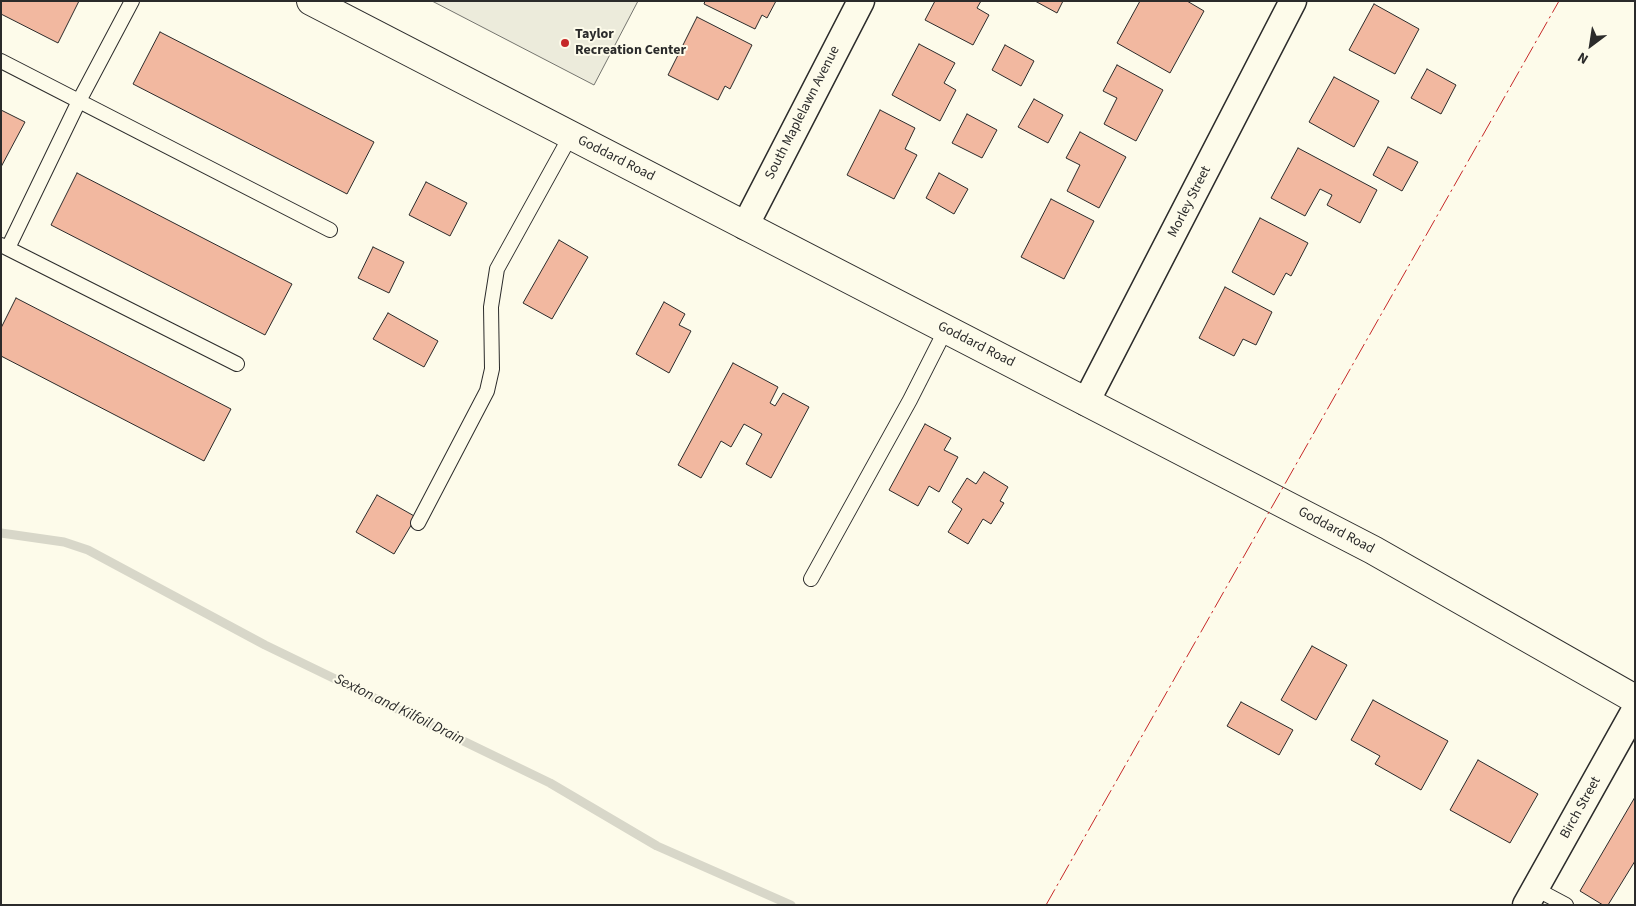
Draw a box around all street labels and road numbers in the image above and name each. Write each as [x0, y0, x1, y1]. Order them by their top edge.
street label: South Maplelawn Avenue [762, 43, 844, 183]
street label: Goddard Road [575, 132, 657, 186]
street label: Morley Street [1165, 164, 1215, 240]
street label: Goddard Road [935, 318, 1017, 372]
street label: Goddard Road [1295, 504, 1377, 558]
street label: Birch Street [1557, 774, 1605, 842]

